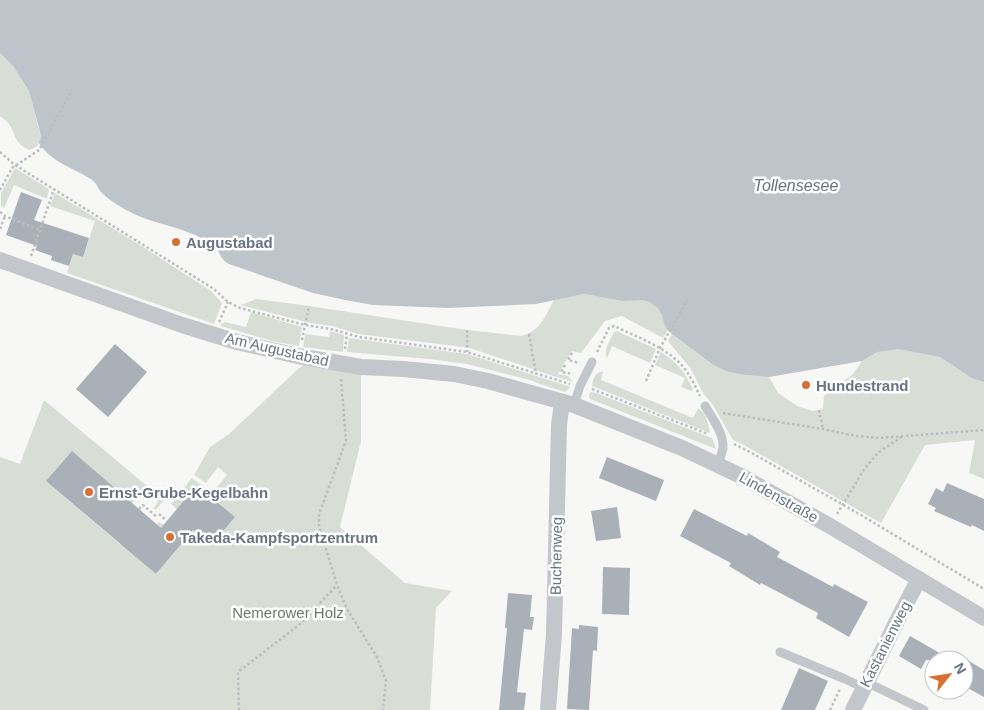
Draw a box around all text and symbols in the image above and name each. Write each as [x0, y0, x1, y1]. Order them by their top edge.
water label: Tollensesee [754, 177, 839, 194]
place label: Augustabad [186, 234, 273, 251]
marker: Augustabad [170, 236, 182, 248]
street label: Am Augustabad [223, 329, 331, 369]
place label: Hundestrand [816, 377, 909, 394]
marker: Hundestrand [800, 379, 812, 391]
street label: Lindenstraße [737, 468, 821, 526]
place label: Ernst-Grube-Kegelbahn [99, 484, 268, 501]
marker: Ernst-Grube-Kegelbahn [83, 486, 95, 498]
street label: Buchenweg [547, 517, 565, 595]
place label: Takeda-Kampfsportzentrum [180, 529, 378, 546]
marker: Takeda-Kampfsportzentrum [164, 531, 176, 543]
street label: Kastanienweg [856, 598, 914, 690]
park label: Nemerower Holz [232, 604, 344, 621]
north arrow [924, 650, 974, 700]
text: N [951, 660, 970, 677]

